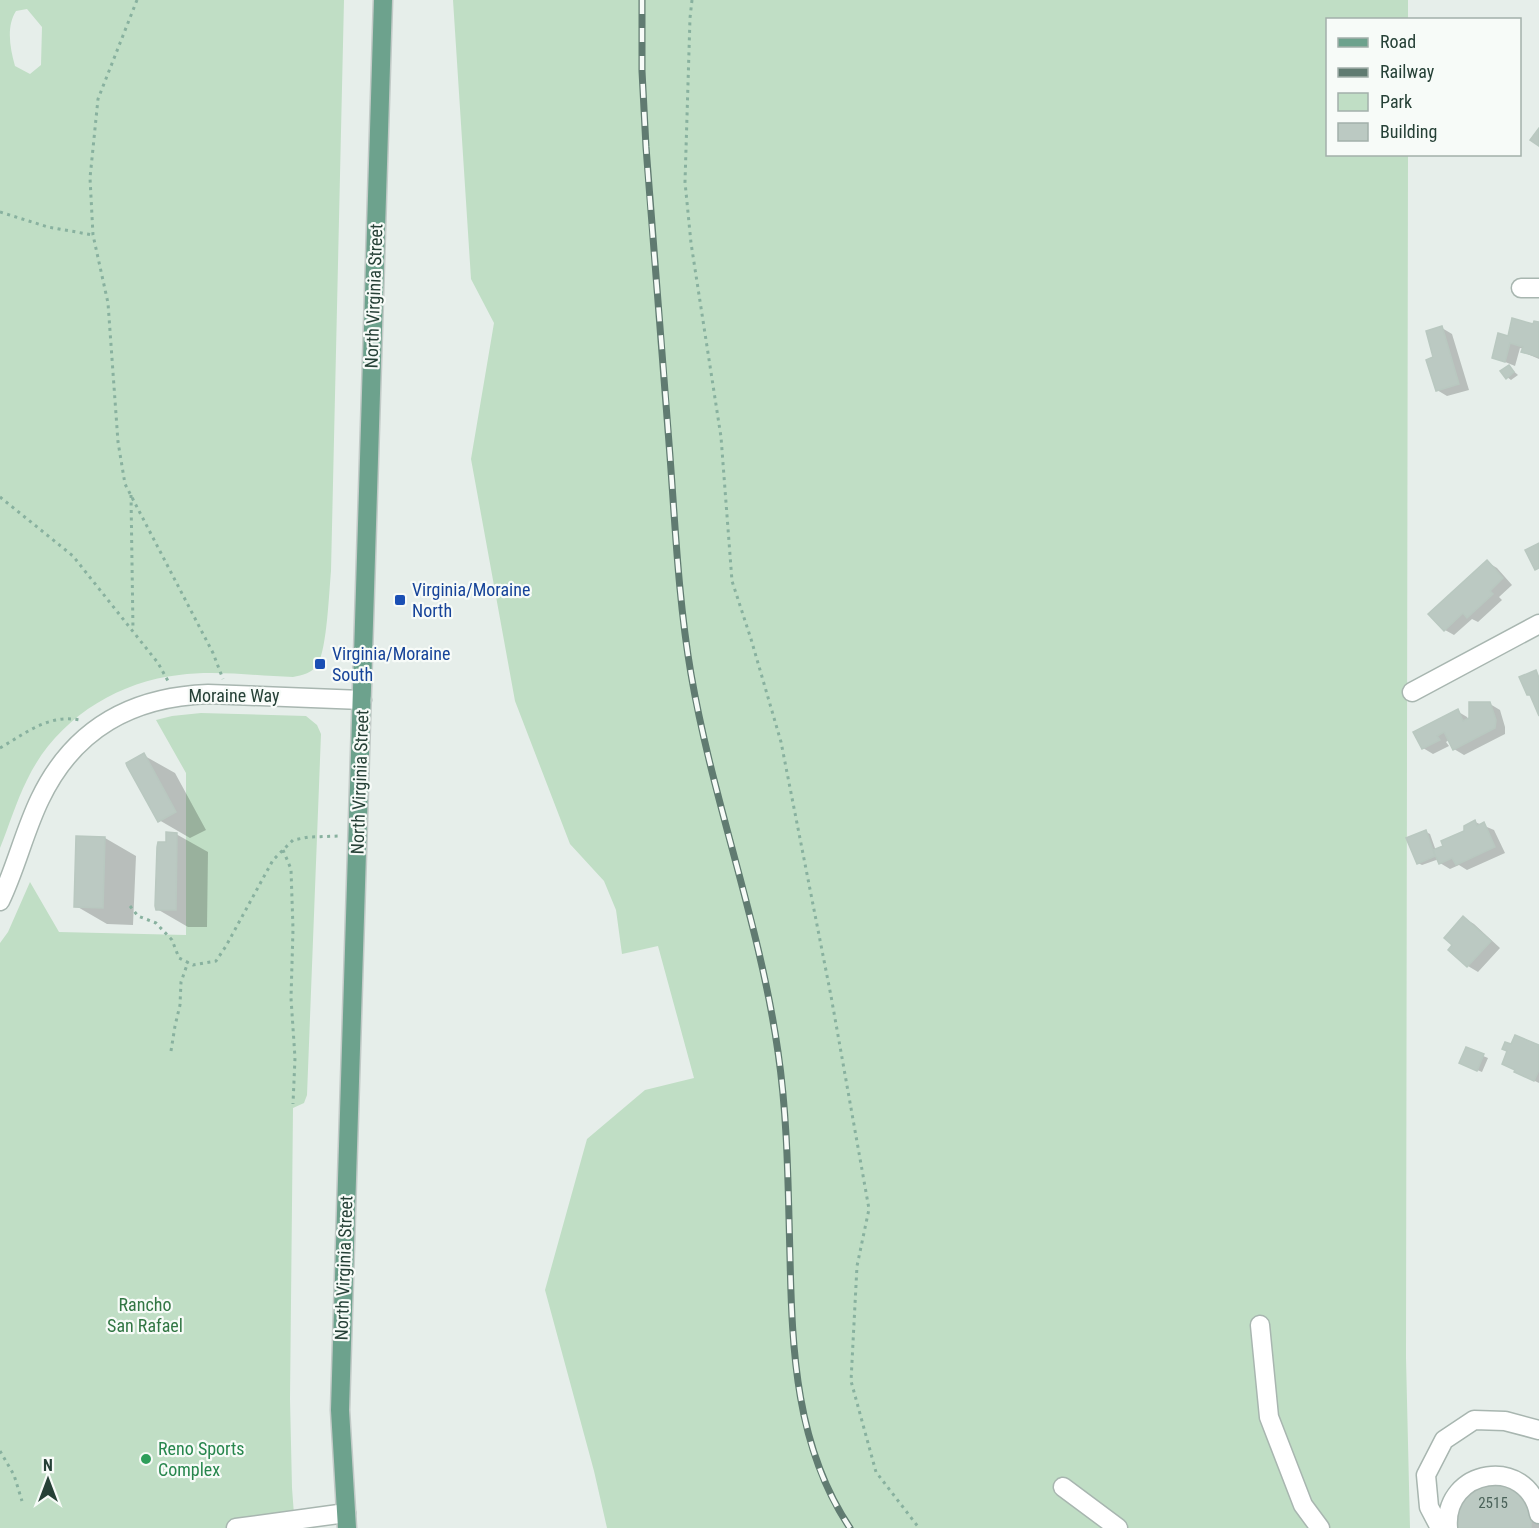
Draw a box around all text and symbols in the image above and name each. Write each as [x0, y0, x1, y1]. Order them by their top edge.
legend [1326, 18, 1521, 156]
text: Road [1380, 31, 1416, 52]
text: Railway [1380, 61, 1435, 82]
text: Park [1380, 91, 1412, 112]
text: Building [1380, 121, 1437, 142]
street label: North Virginia Street [360, 223, 387, 369]
place label: Virginia/Moraine North [412, 579, 530, 621]
marker: Virginia/Moraine North [393, 593, 407, 607]
place label: Virginia/Moraine South [332, 643, 450, 685]
marker: Virginia/Moraine South [313, 657, 327, 671]
street label: Moraine Way [188, 685, 280, 706]
street label: North Virginia Street [346, 709, 373, 855]
street label: North Virginia Street [330, 1195, 357, 1341]
park label: Rancho San Rafael [107, 1294, 183, 1336]
place label: Reno Sports Complex [158, 1438, 245, 1480]
north arrow [18, 1450, 78, 1510]
marker: Reno Sports Complex [139, 1452, 153, 1466]
text: N [43, 1456, 53, 1475]
house number: 2515 [1478, 1494, 1508, 1512]

